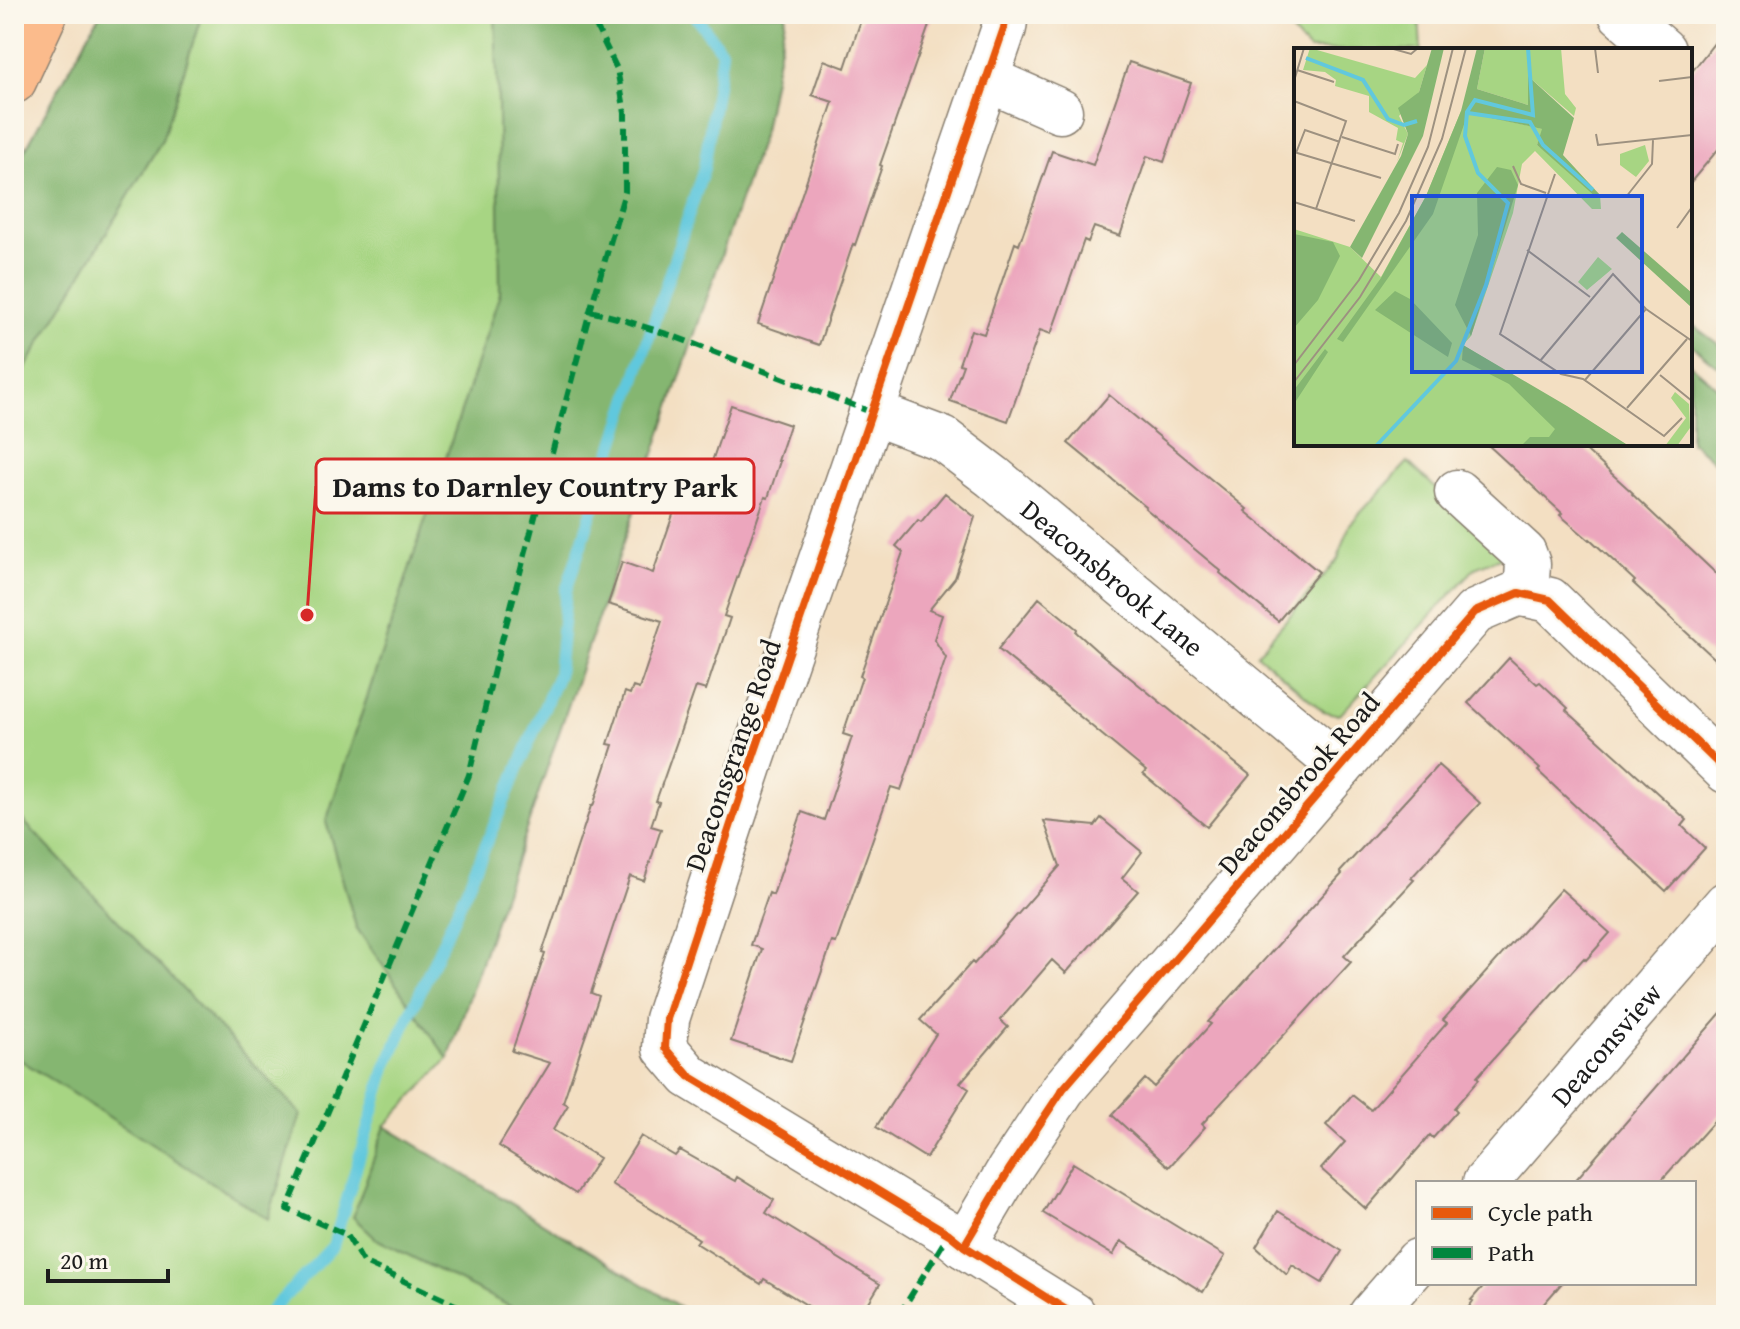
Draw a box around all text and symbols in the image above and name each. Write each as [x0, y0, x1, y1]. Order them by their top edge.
inset map [1294, 48, 1692, 446]
callout: Dams to Darnley Country Park [316, 459, 754, 513]
text: Dams to Darnley Country Park [332, 464, 739, 508]
street label: Deaconsbrook Lane [1013, 489, 1214, 666]
street label: Deaconsgrange Road [673, 633, 791, 877]
street label: Deaconsbrook Road [1207, 683, 1389, 883]
street label: Deaconsview [1540, 973, 1670, 1115]
legend [1416, 1181, 1696, 1285]
text: Cycle path [1488, 1195, 1593, 1230]
scale bar [48, 1233, 168, 1283]
text: Path [1488, 1235, 1535, 1270]
text: 20 m [60, 1243, 108, 1278]

